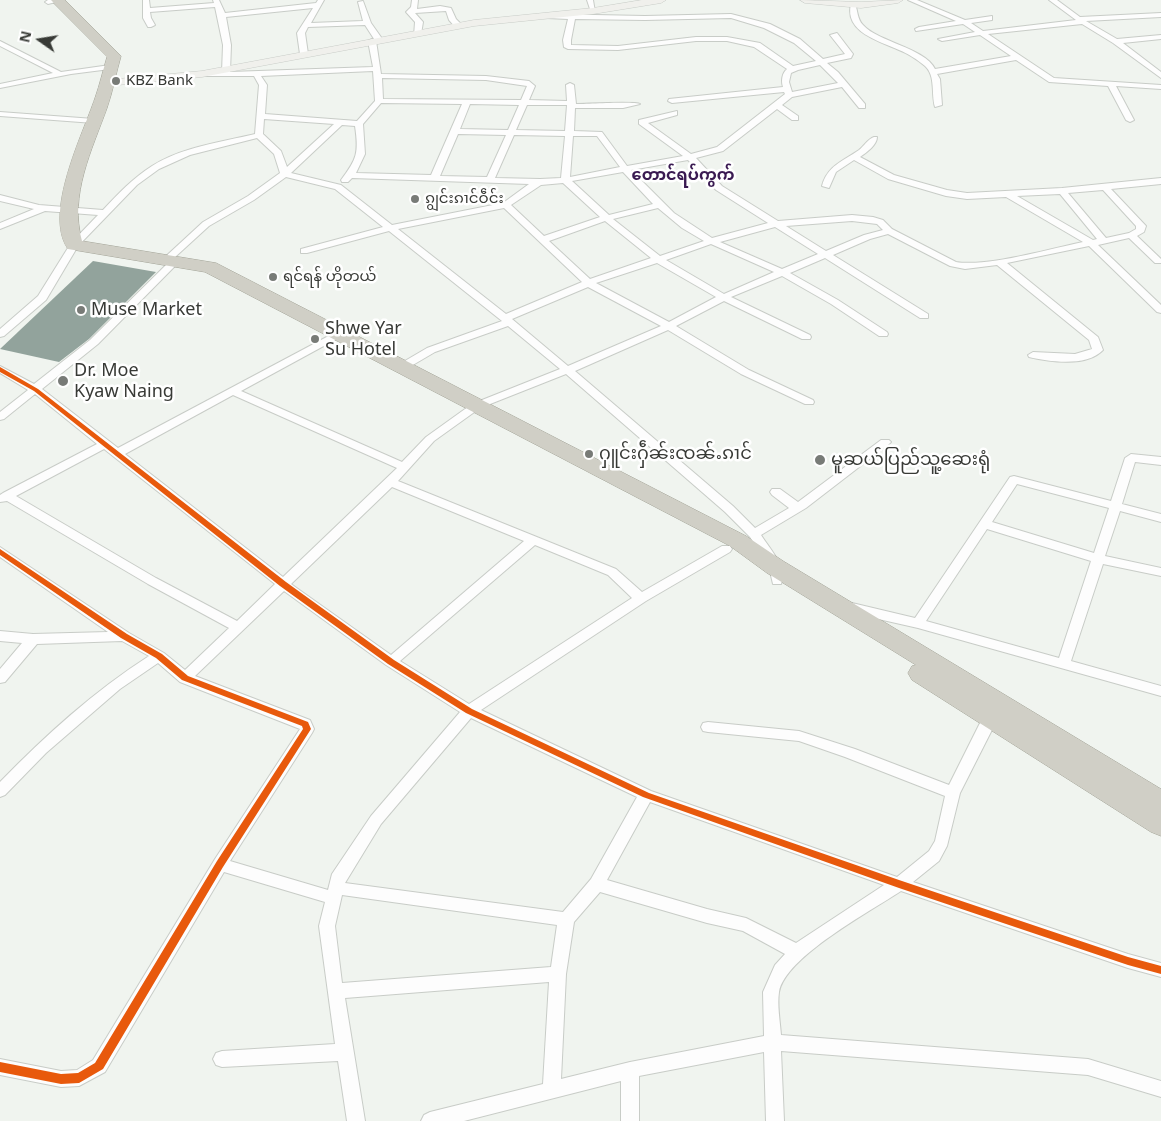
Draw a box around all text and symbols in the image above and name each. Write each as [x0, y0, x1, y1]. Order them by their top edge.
north arrow [15, 15, 65, 65]
text: N [14, 29, 35, 44]
place label: KBZ Bank [126, 72, 193, 90]
marker: KBZ Bank [110, 75, 122, 87]
district label: တောင်ရပ်ကွက် [632, 165, 734, 185]
place label: ၵျွင်းၵၢင်ဝဵင်း [425, 190, 504, 208]
marker: ၵျွင်းၵၢင်ဝဵင်း [409, 193, 421, 205]
place label: ရင်ရန် ဟိုတယ် [283, 268, 376, 286]
marker: ရင်ရန် ဟိုတယ် [267, 271, 279, 283]
place label: Muse Market [91, 299, 202, 321]
marker: Muse Market [75, 304, 87, 316]
place label: Shwe Yar Su Hotel [325, 318, 402, 360]
marker: Shwe Yar Su Hotel [309, 333, 321, 345]
place label: Dr. Moe Kyaw Naing [74, 360, 174, 402]
marker: Dr. Moe Kyaw Naing [56, 374, 70, 388]
place label: ႁူင်းႁဵၼ်းၸၼ်ႉၵၢင် [599, 443, 752, 465]
marker: ႁူင်းႁဵၼ်းၸၼ်ႉၵၢင် [583, 448, 595, 460]
place label: မူဆယ်ပြည်သူ့ဆေးရုံ [831, 449, 990, 471]
marker: မူဆယ်ပြည်သူ့ဆေးရုံ [813, 453, 827, 467]

